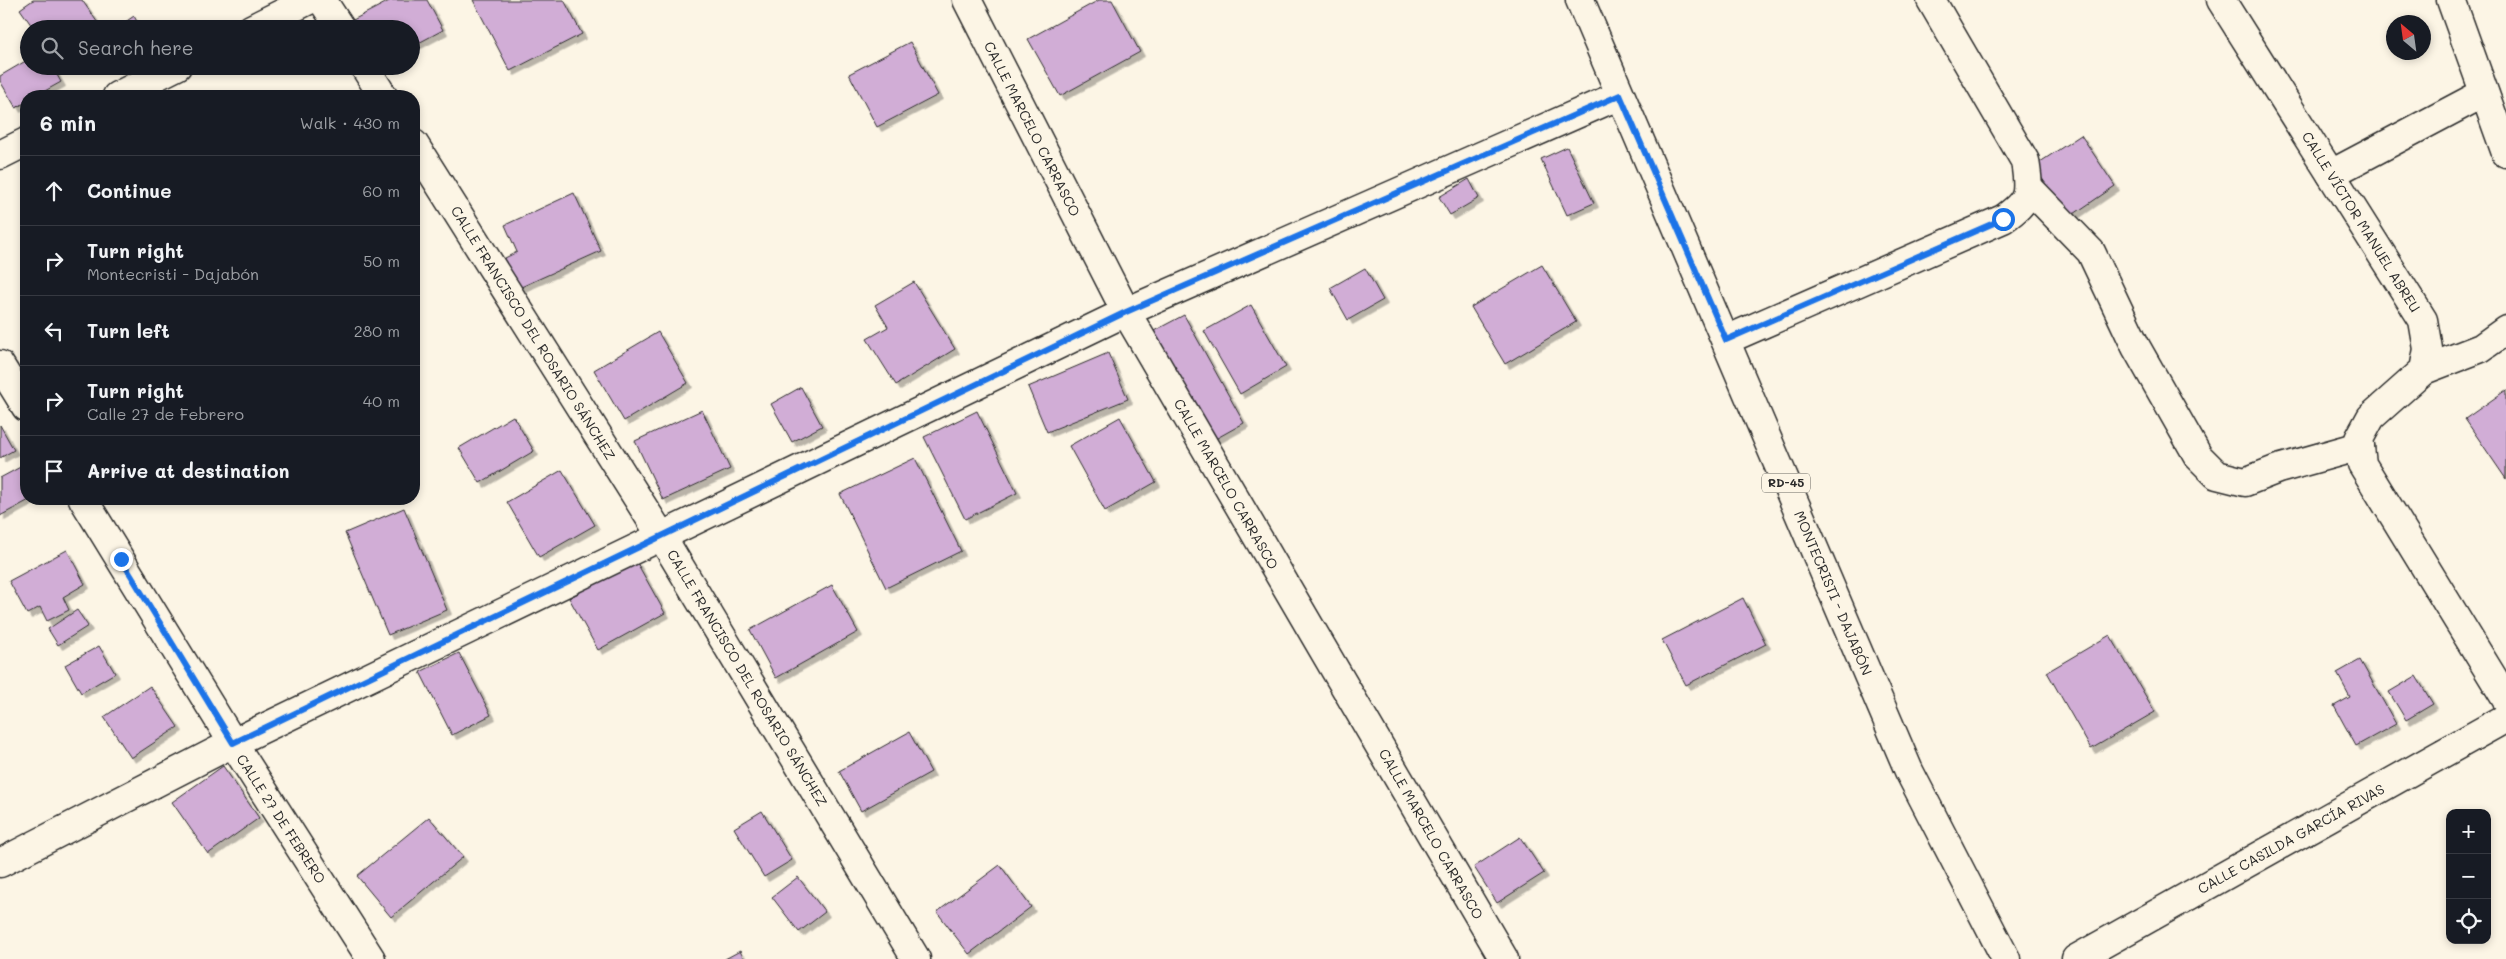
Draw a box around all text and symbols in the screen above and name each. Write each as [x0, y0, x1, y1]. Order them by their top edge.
north arrow [2386, 15, 2431, 60]
search box [20, 20, 420, 75]
icon: search [38, 34, 66, 62]
text: Search here [78, 35, 194, 60]
street label: CALLE MARCELO CARRASCO [980, 38, 1085, 220]
text: 6 min [40, 109, 96, 136]
text: Walk · 430 m [300, 112, 400, 133]
street label: CALLE VÍCTOR MANUEL ABREU [2298, 128, 2425, 316]
icon: ahead [40, 177, 68, 205]
text: Continue [87, 178, 172, 203]
text: 60 m [363, 180, 400, 201]
street label: CALLE FRANCISCO DEL ROSARIO SÁNCHEZ [447, 202, 620, 463]
route start [1992, 208, 2015, 231]
text: Turn right [87, 238, 184, 263]
icon: right [40, 247, 68, 275]
text: 50 m [363, 250, 400, 271]
text: Montecristi - Dajabón [87, 263, 259, 284]
icon: left [40, 317, 68, 345]
text: Turn left [87, 318, 170, 343]
text: 280 m [354, 320, 400, 341]
text: Turn right [87, 378, 184, 403]
icon: right [40, 387, 68, 415]
text: 40 m [363, 390, 400, 411]
street label: CALLE MARCELO CARRASCO [1170, 395, 1283, 572]
text: Calle 27 de Febrero [87, 403, 244, 424]
icon: arrive [40, 457, 68, 485]
text: Arrive at destination [87, 458, 290, 483]
road number: RD-45 [1762, 473, 1810, 492]
street label: MONTECRISTI - DAJABÓN [1790, 508, 1877, 678]
street label: CALLE FRANCISCO DEL ROSARIO SÁNCHEZ [663, 546, 832, 810]
route end [110, 548, 133, 571]
street label: CALLE MARCELO CARRASCO [1375, 745, 1488, 922]
street label: CALLE 27 DE FEBRERO [232, 750, 330, 887]
street label: CALLE CASILDA GARCÍA RIVAS [2194, 779, 2388, 898]
map controls [2446, 809, 2491, 944]
button: + [2446, 809, 2491, 854]
button: − [2446, 854, 2491, 899]
button: locate [2446, 899, 2491, 944]

